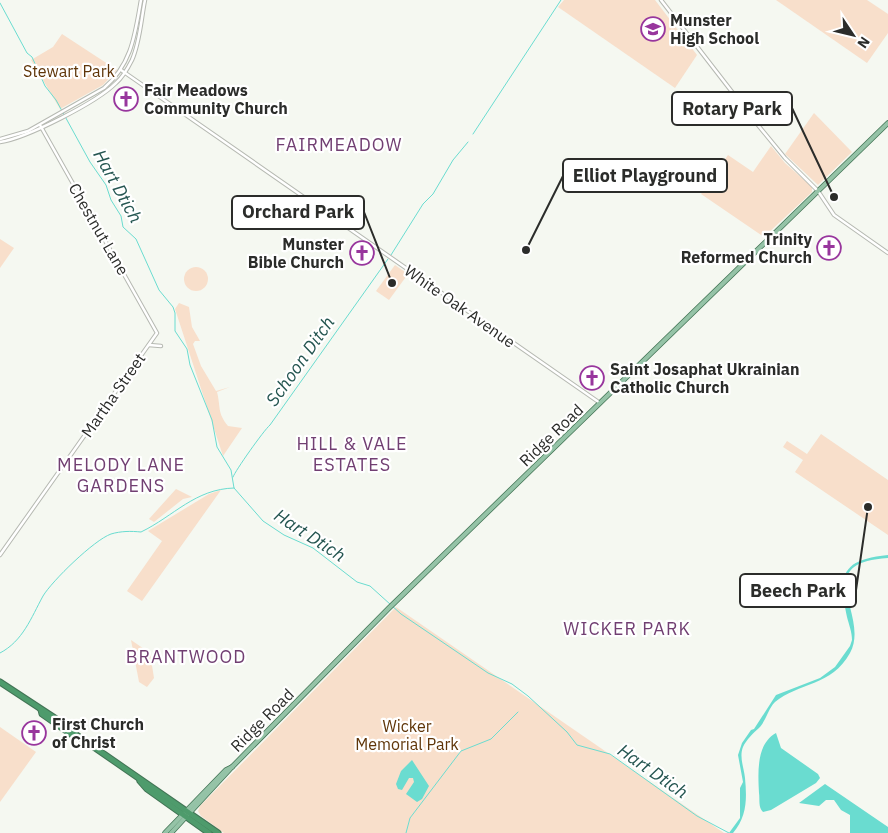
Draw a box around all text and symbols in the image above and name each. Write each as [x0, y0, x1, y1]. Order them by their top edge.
place label: Munster High School [670, 10, 759, 48]
north arrow [828, 10, 878, 60]
school or university icon: Munster High School [640, 16, 666, 42]
text: N [853, 33, 874, 52]
park label: Stewart Park [23, 61, 116, 81]
place label: Fair Meadows Community Church [144, 80, 288, 118]
church icon: Fair Meadows Community Church [113, 86, 139, 112]
callout: Rotary Park [672, 92, 792, 125]
text: Rotary Park [682, 97, 782, 120]
district label: FAIRMEADOW [275, 133, 403, 156]
water label: Hart Dtich [88, 145, 148, 227]
callout: Elliot Playground [563, 159, 727, 192]
text: Elliot Playground [573, 164, 717, 187]
street label: Chestnut Lane [65, 179, 134, 279]
callout: Orchard Park [232, 196, 364, 229]
text: Orchard Park [242, 200, 355, 223]
place label: Trinity Reformed Church [681, 229, 812, 267]
place label: Munster Bible Church [248, 234, 345, 272]
church icon: Trinity Reformed Church [816, 235, 842, 261]
church icon: Munster Bible Church [349, 240, 375, 266]
street label: White Oak Avenue [401, 260, 520, 352]
water label: Schoon Ditch [261, 312, 339, 410]
street label: Martha Street [77, 349, 149, 441]
place label: Saint Josaphat Ukrainian Catholic Church [610, 359, 799, 397]
church icon: Saint Josaphat Ukrainian Catholic Church [579, 365, 605, 391]
street label: Ridge Road [515, 400, 587, 470]
district label: HILL & VALE ESTATES [296, 432, 408, 476]
district label: MELODY LANE GARDENS [57, 453, 185, 497]
water label: Hart Dtich [270, 503, 350, 567]
callout: Beech Park [740, 574, 856, 607]
text: Beech Park [750, 579, 847, 602]
district label: WICKER PARK [563, 617, 691, 640]
district label: BRANTWOOD [126, 645, 246, 668]
street label: Ridge Road [226, 684, 298, 756]
place label: First Church of Christ [52, 714, 144, 752]
park label: Wicker Memorial Park [355, 716, 459, 754]
church icon: First Church of Christ [21, 720, 47, 746]
water label: Hart Dtich [613, 738, 693, 804]

